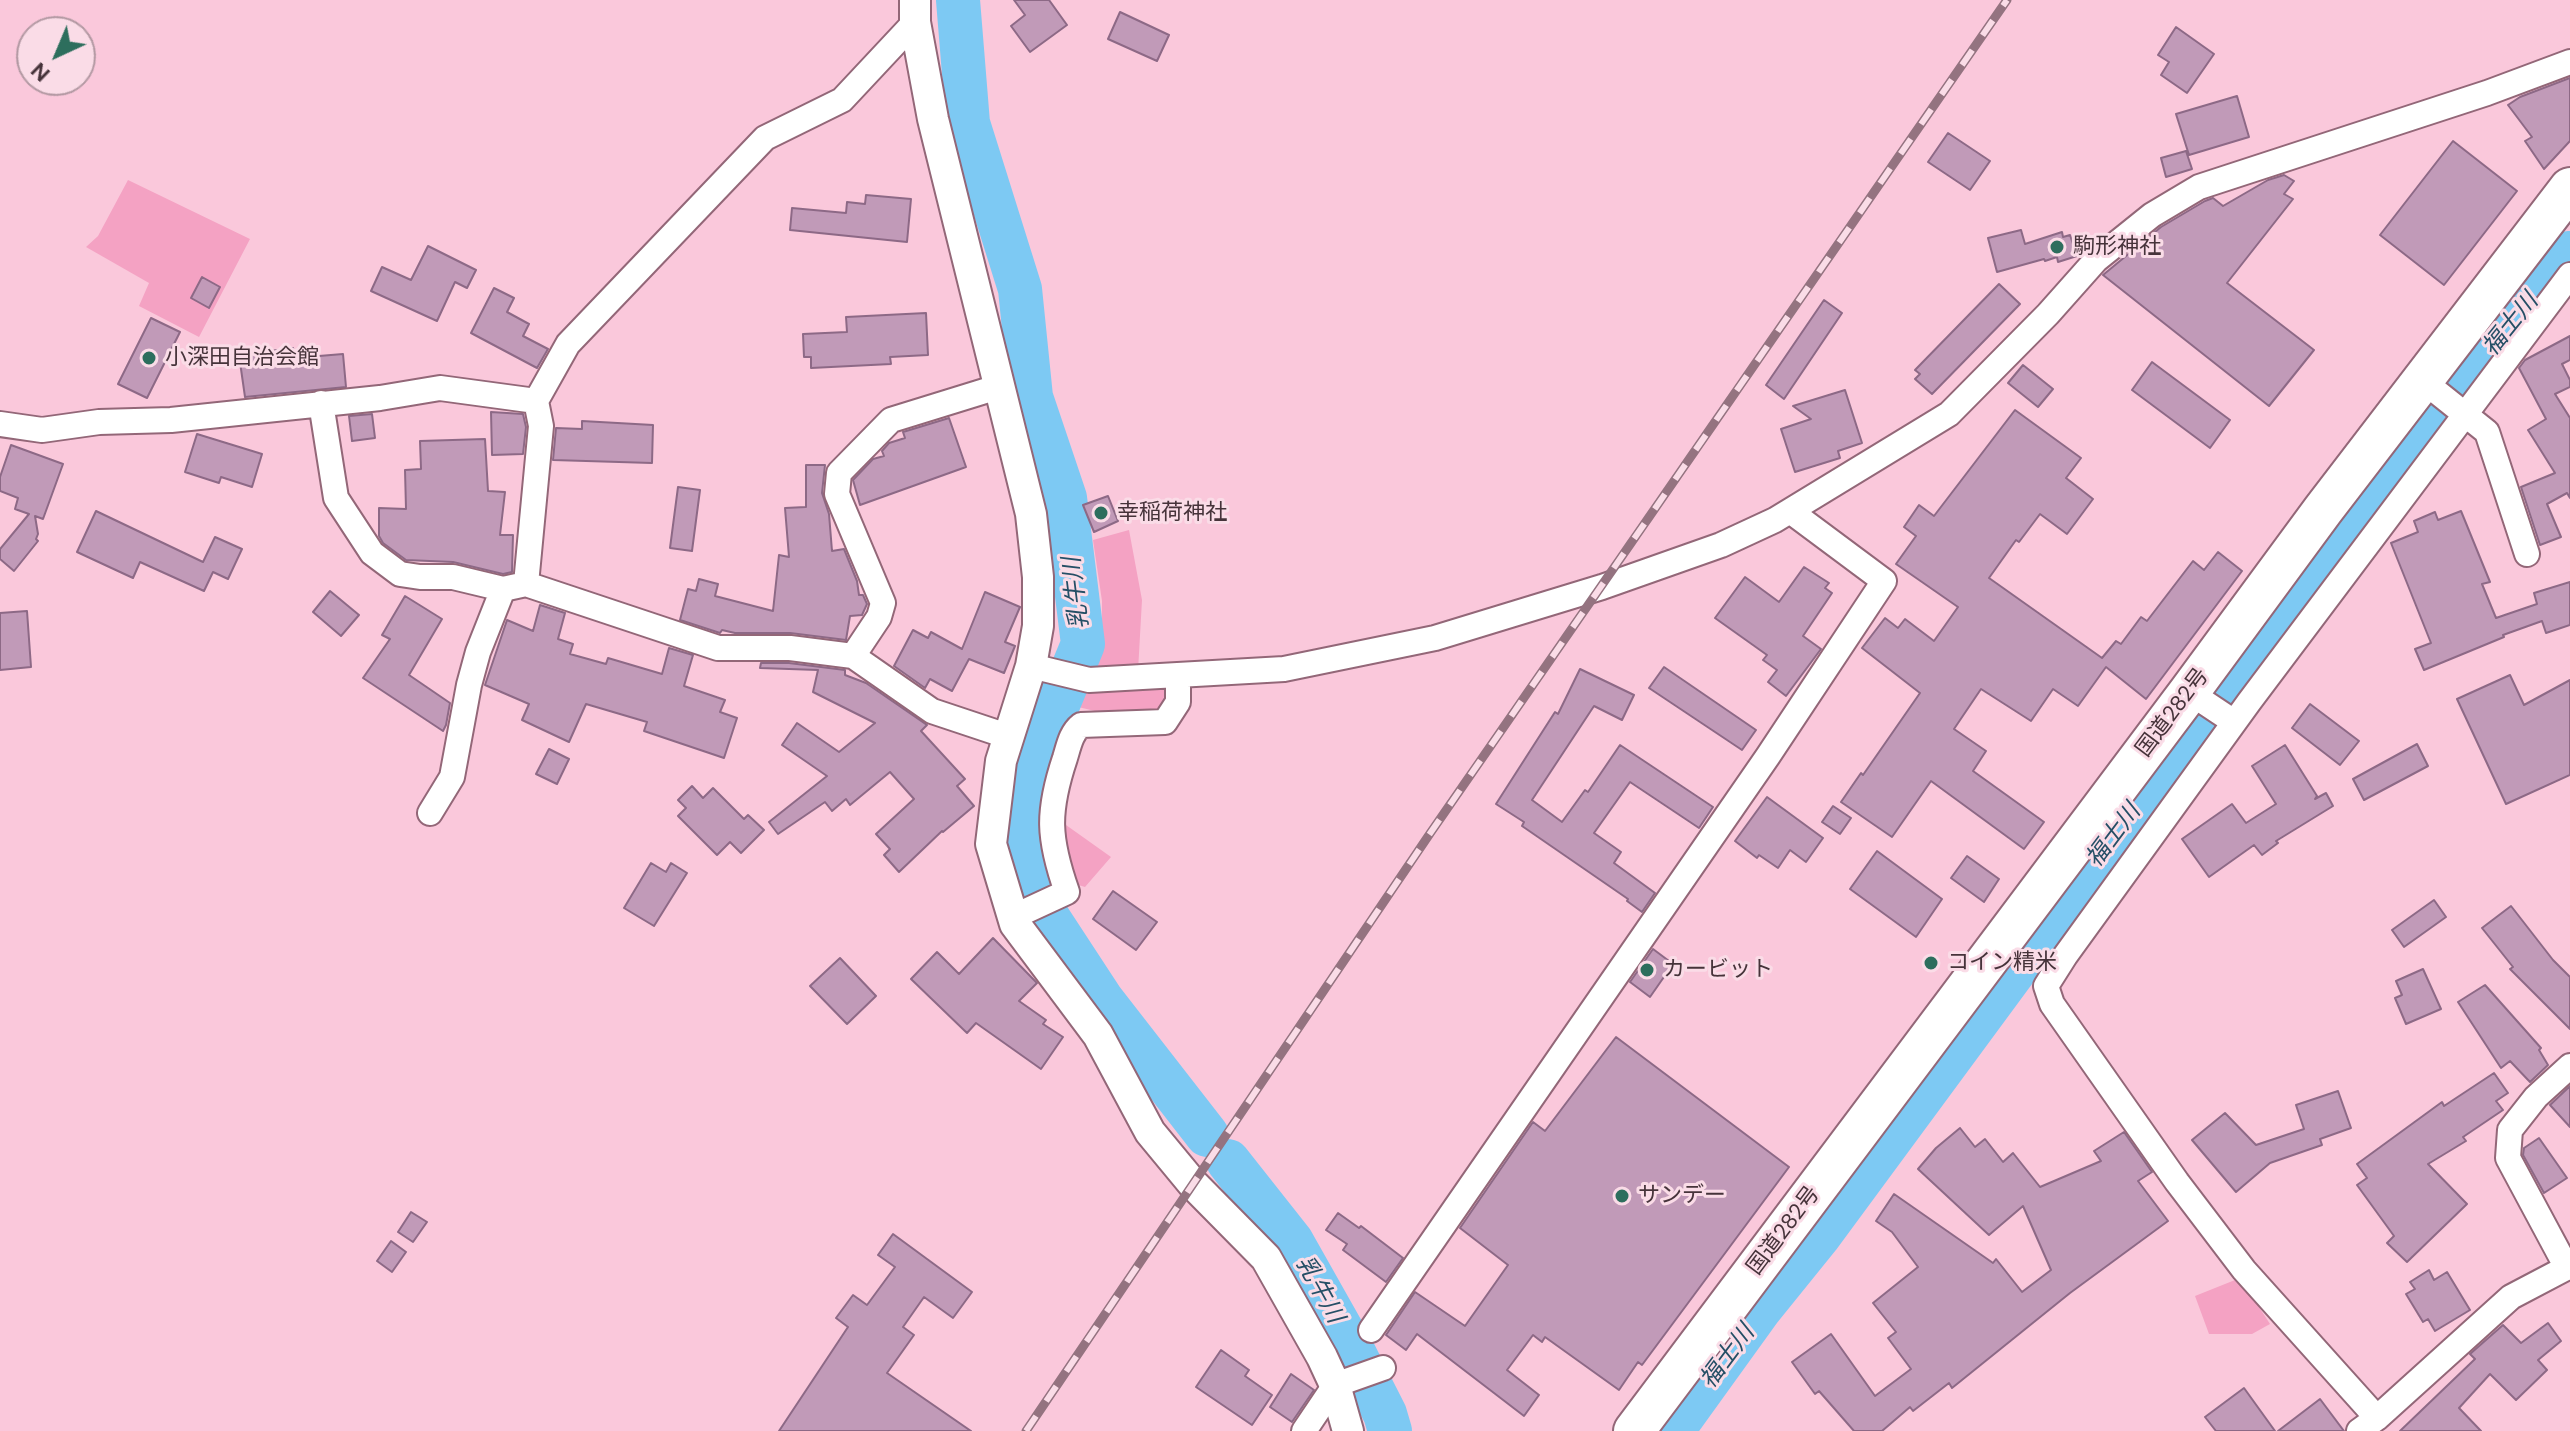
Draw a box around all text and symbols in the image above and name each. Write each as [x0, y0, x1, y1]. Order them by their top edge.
north arrow [16, 16, 96, 96]
text: N [25, 56, 56, 88]
place label: 駒形神社 [2073, 234, 2161, 260]
marker: 駒形神社 [2048, 238, 2066, 256]
water label: 福士川 [2477, 288, 2545, 362]
place label: 小深田自治会館 [165, 345, 319, 371]
marker: 小深田自治会館 [140, 349, 158, 367]
place label: 幸稲荷神社 [1117, 500, 1227, 526]
marker: 幸稲荷神社 [1092, 504, 1110, 522]
water label: 乳牛川 [1058, 556, 1096, 630]
street label: 国道282号 [2131, 664, 2215, 762]
water label: 福士川 [2081, 799, 2147, 873]
place label: コイン精米 [1947, 950, 2057, 976]
marker: コイン精米 [1922, 954, 1940, 972]
place label: カービット [1663, 957, 1773, 983]
marker: カービット [1638, 961, 1656, 979]
street label: 国道282号 [1742, 1182, 1826, 1280]
place label: サンデー [1638, 1183, 1726, 1209]
marker: サンデー [1613, 1187, 1631, 1205]
water label: 乳牛川 [1289, 1252, 1349, 1328]
water label: 福士川 [1695, 1320, 1761, 1394]

